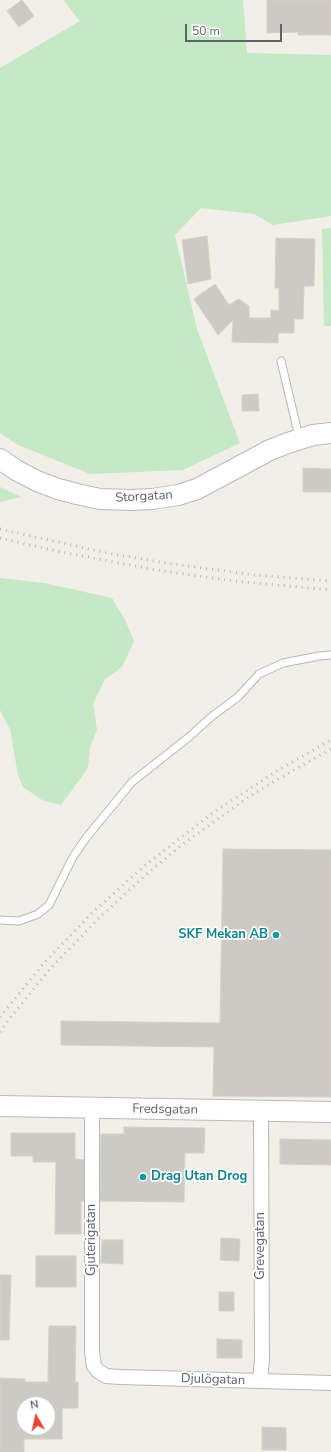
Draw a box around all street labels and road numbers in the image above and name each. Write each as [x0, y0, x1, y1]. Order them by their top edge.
street label: Storgatan [115, 488, 173, 506]
street label: Fredsgatan [132, 1102, 198, 1118]
street label: Gjuterigatan [84, 1204, 100, 1276]
street label: Grevegatan [253, 1212, 269, 1280]
street label: Djulögatan [181, 1371, 245, 1389]

